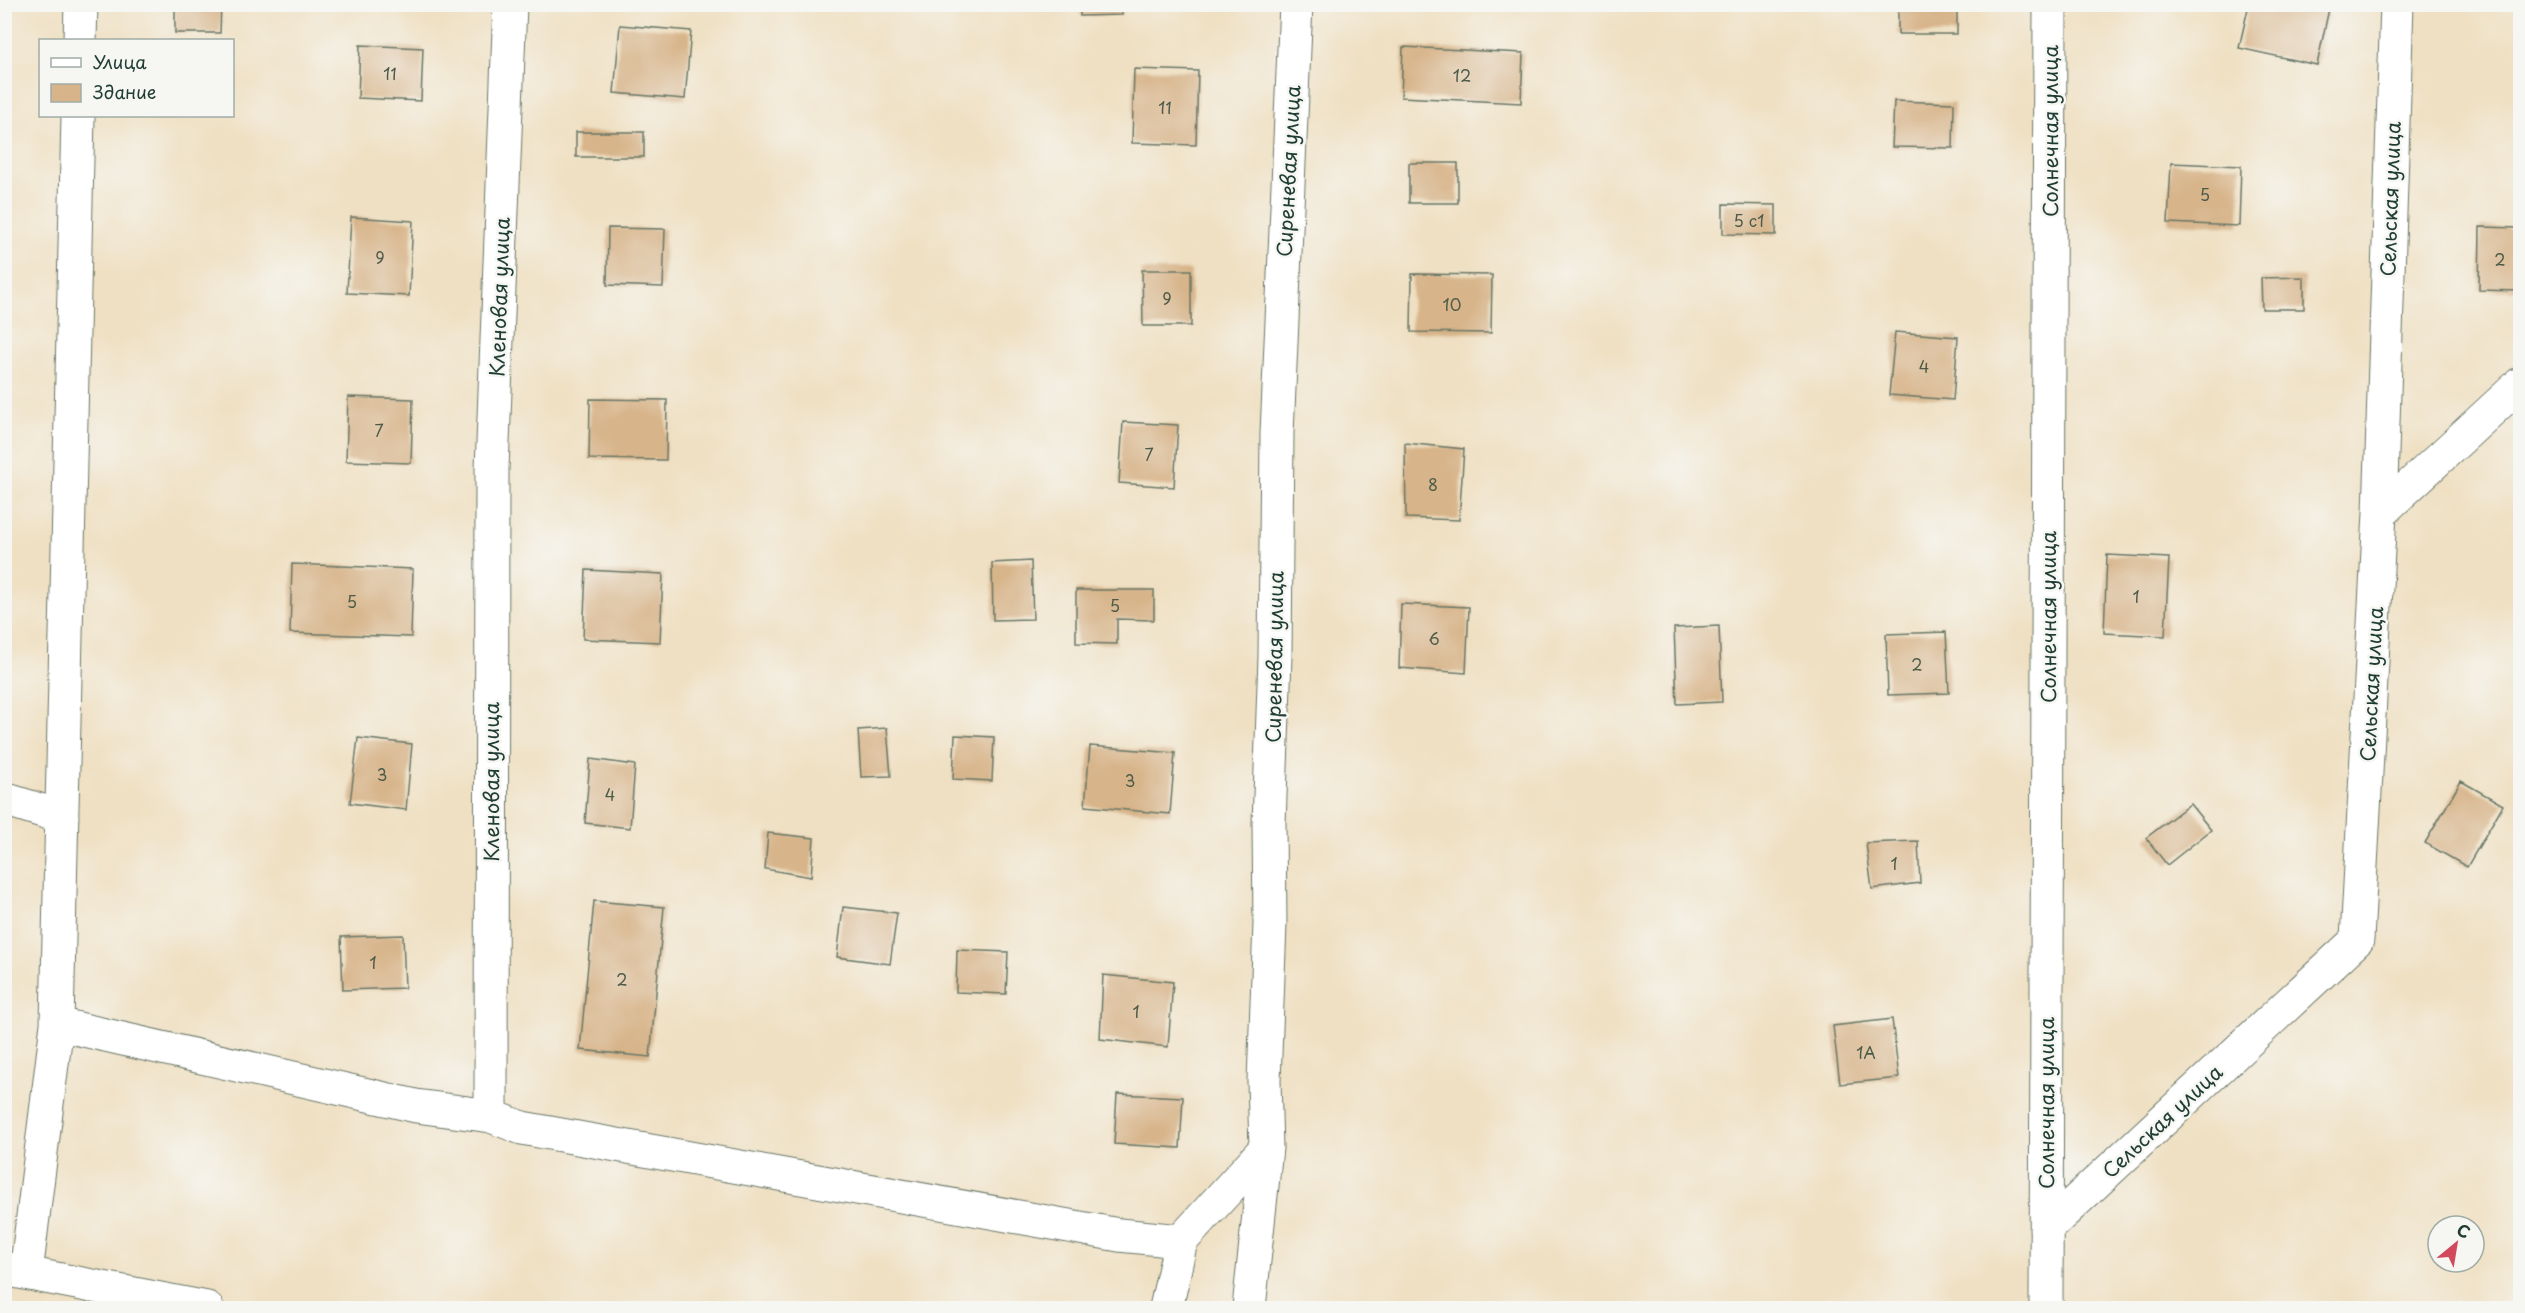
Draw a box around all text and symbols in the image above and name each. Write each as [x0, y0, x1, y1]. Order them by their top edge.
legend [39, 39, 234, 117]
street label: Солнечная улица [2035, 45, 2065, 217]
text: Улица [93, 48, 147, 75]
house number: 11 [383, 61, 397, 85]
house number: 12 [1453, 63, 1471, 87]
text: Здание [93, 78, 156, 105]
street label: Сиреневая улица [1269, 84, 1308, 258]
house number: 11 [1158, 95, 1172, 119]
street label: Сельская улица [2372, 121, 2408, 277]
house number: 5 [2200, 182, 2210, 206]
house number: 5 с1 [1734, 208, 1764, 232]
street label: Кленовая улица [481, 216, 517, 377]
house number: 9 [375, 245, 385, 269]
house number: 2 [2494, 247, 2506, 271]
house number: 9 [1162, 286, 1172, 310]
house number: 10 [1443, 292, 1461, 316]
house number: 4 [1919, 354, 1929, 378]
house number: 7 [374, 418, 384, 442]
house number: 7 [1144, 442, 1154, 466]
house number: 8 [1428, 472, 1438, 496]
street label: Солнечная улица [2033, 531, 2063, 703]
street label: Сиреневая улица [1258, 570, 1291, 743]
house number: 1 [2132, 584, 2140, 608]
house number: 5 [347, 589, 357, 613]
house number: 5 [1110, 593, 1120, 617]
street label: Сельская улица [2352, 605, 2390, 762]
house number: 6 [1428, 626, 1440, 650]
house number: 2 [1911, 652, 1923, 676]
street label: Кленовая улица [476, 702, 506, 862]
house number: 3 [377, 762, 387, 786]
house number: 3 [1125, 768, 1135, 792]
house number: 4 [605, 782, 615, 806]
house number: 1 [1890, 851, 1898, 875]
house number: 1 [369, 950, 377, 974]
house number: 2 [616, 967, 628, 991]
house number: 1 [1132, 999, 1140, 1023]
street label: Солнечная улица [2031, 1017, 2061, 1189]
house number: 1А [1856, 1040, 1876, 1064]
street label: Сельская улица [2095, 1057, 2229, 1185]
north arrow [2426, 1214, 2486, 1274]
text: С [2453, 1217, 2475, 1244]

